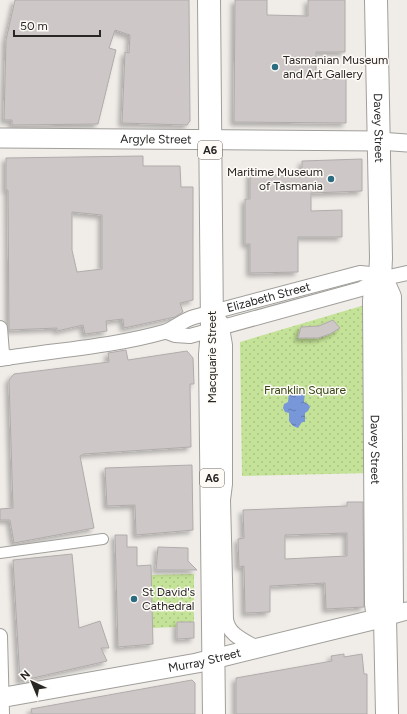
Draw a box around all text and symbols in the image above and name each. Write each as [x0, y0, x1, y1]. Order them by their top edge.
scale bar [14, 12, 100, 38]
text: 50 m [20, 19, 48, 33]
place label: Tasmanian Museum and Art Gallery [283, 53, 388, 81]
marker: Tasmanian Museum and Art Gallery [270, 62, 280, 72]
street label: Davey Street [371, 93, 386, 163]
street label: Argyle Street [120, 132, 192, 147]
road number: A6 [198, 141, 222, 159]
place label: Maritime Museum of Tasmania [227, 165, 323, 193]
marker: Maritime Museum of Tasmania [326, 174, 336, 184]
street label: Elizabeth Street [225, 279, 312, 315]
street label: Macquarie Street [205, 310, 219, 403]
park label: Franklin Square [264, 383, 346, 397]
street label: Davey Street [368, 415, 382, 485]
road number: A6 [200, 469, 224, 487]
place label: St David's Cathedral [142, 585, 196, 613]
marker: St David's Cathedral [129, 594, 139, 604]
street label: Murray Street [167, 645, 243, 675]
north arrow [12, 662, 52, 702]
text: N [18, 668, 33, 683]

